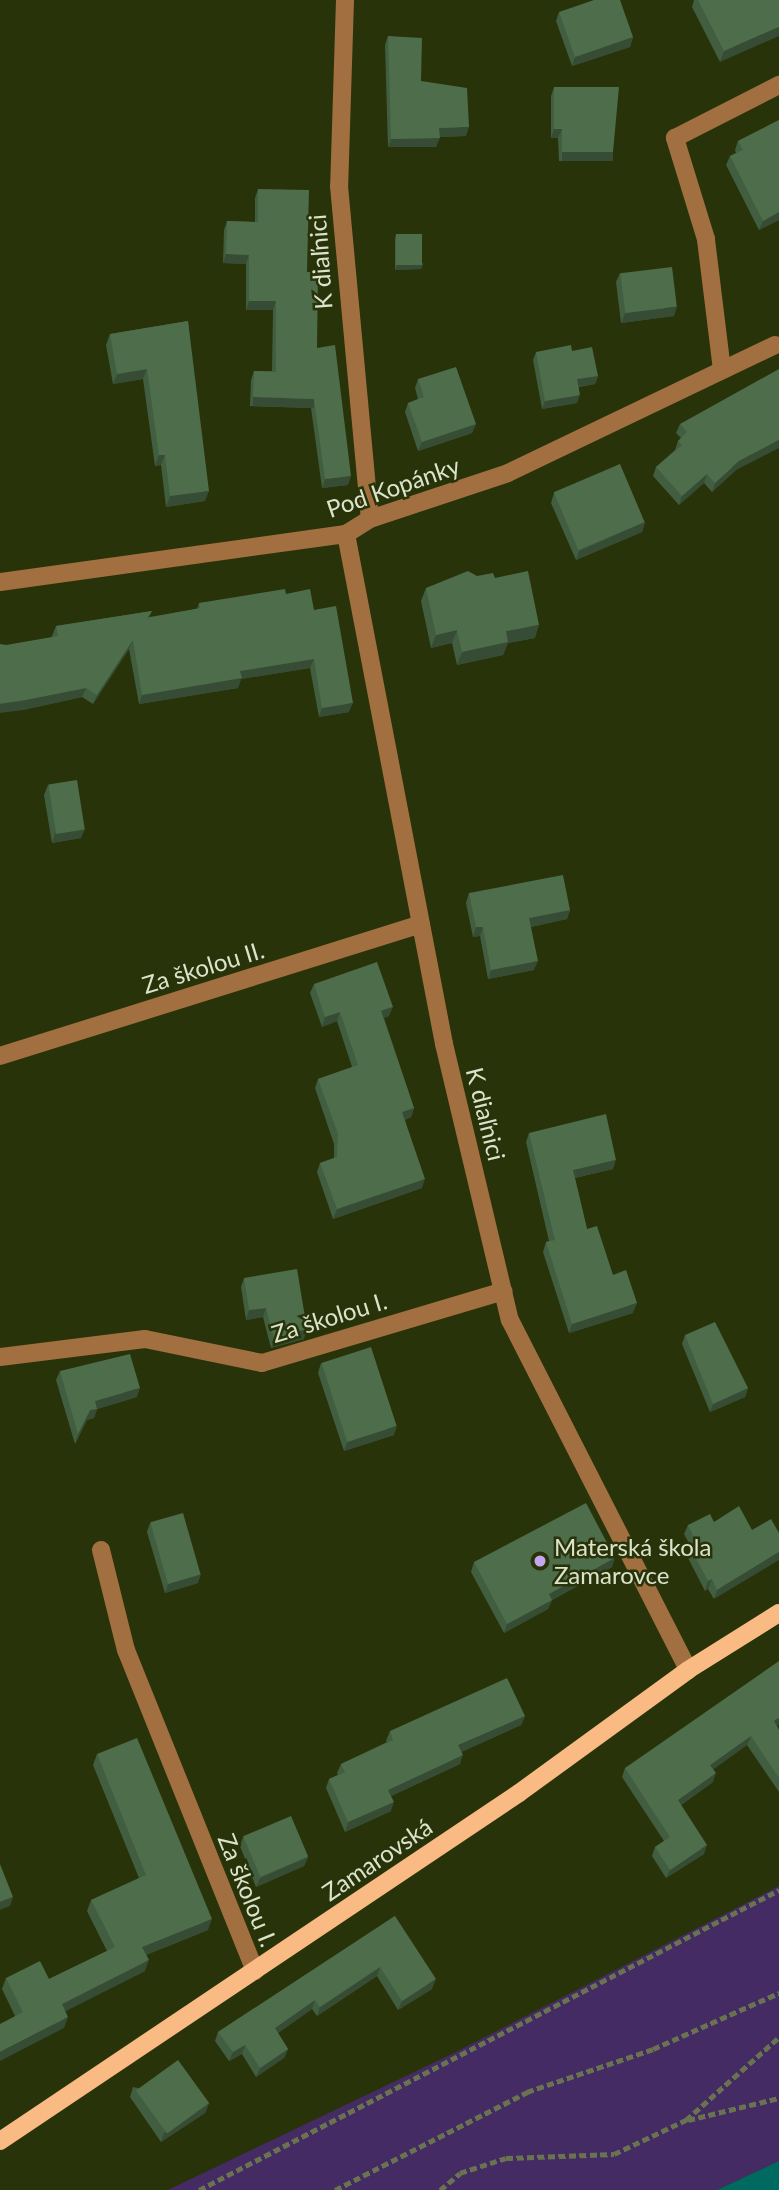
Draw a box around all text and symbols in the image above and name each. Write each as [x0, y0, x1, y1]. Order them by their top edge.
street label: K diaľnici [302, 214, 338, 310]
street label: Pod Kopánky [323, 451, 463, 523]
street label: Za školou II. [139, 935, 267, 999]
street label: K diaľnici [461, 1064, 511, 1164]
street label: Za školou I. [268, 1286, 390, 1348]
place label: Materská škola Zamarovce [554, 1533, 711, 1589]
marker: Materská škola Zamarovce [532, 1553, 548, 1569]
street label: Zamarovská [317, 1812, 437, 1906]
street label: Za školou I. [212, 1829, 284, 1951]

